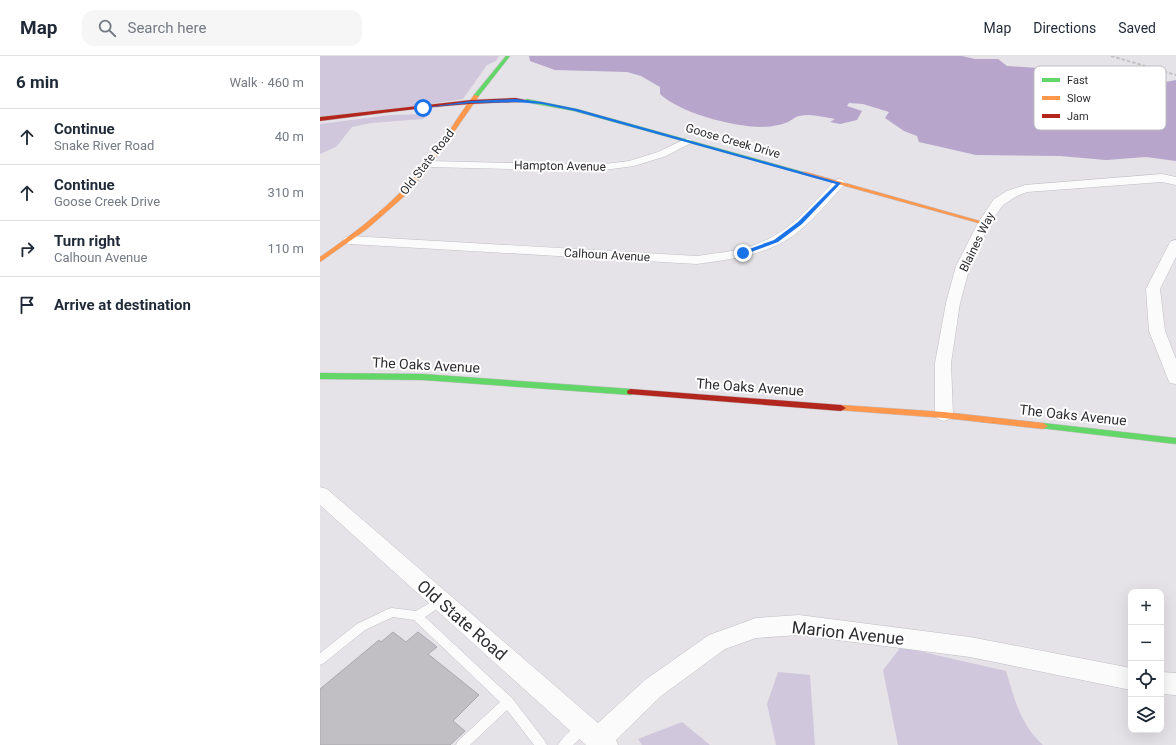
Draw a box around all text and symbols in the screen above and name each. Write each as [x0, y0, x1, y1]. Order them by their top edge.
search box [82, 10, 362, 46]
text: Map [20, 16, 58, 39]
icon: search [96, 17, 118, 39]
text: Search here [128, 19, 206, 37]
text: Map [984, 20, 1011, 36]
text: Directions [1033, 20, 1096, 36]
text: Saved [1118, 20, 1156, 36]
legend [1034, 66, 1166, 130]
text: 6 min [16, 72, 59, 92]
text: Fast [1067, 74, 1089, 87]
text: Walk · 460 m [229, 75, 304, 90]
text: Slow [1067, 92, 1091, 105]
route start [414, 99, 432, 117]
text: Jam [1067, 110, 1089, 123]
text: Continue [54, 120, 115, 138]
street label: Goose Creek Drive [684, 121, 782, 161]
icon: ahead [16, 126, 38, 148]
street label: Old State Road [397, 126, 457, 198]
text: 40 m [275, 129, 304, 144]
text: Snake River Road [54, 138, 154, 153]
street label: Hampton Avenue [514, 158, 606, 174]
text: Continue [54, 176, 115, 194]
icon: ahead [16, 182, 38, 204]
text: 310 m [267, 185, 304, 200]
text: Goose Creek Drive [54, 194, 160, 209]
street label: Blaines Way [957, 210, 998, 274]
text: Turn right [54, 232, 120, 250]
icon: right [16, 238, 38, 260]
text: 110 m [267, 241, 304, 256]
route end [734, 244, 752, 262]
street label: Calhoun Avenue [564, 246, 650, 264]
text: Calhoun Avenue [54, 250, 147, 265]
icon: arrive [16, 294, 38, 316]
text: Arrive at destination [54, 296, 191, 314]
street label: The Oaks Avenue [372, 354, 480, 376]
street label: The Oaks Avenue [696, 375, 804, 399]
street label: The Oaks Avenue [1019, 401, 1127, 429]
street label: Old State Road [413, 576, 511, 664]
map controls [1128, 589, 1164, 733]
button: + [1128, 589, 1164, 625]
street label: Marion Avenue [791, 617, 905, 649]
button: − [1128, 625, 1164, 661]
button: locate [1128, 661, 1164, 697]
button: layers [1128, 697, 1164, 733]

